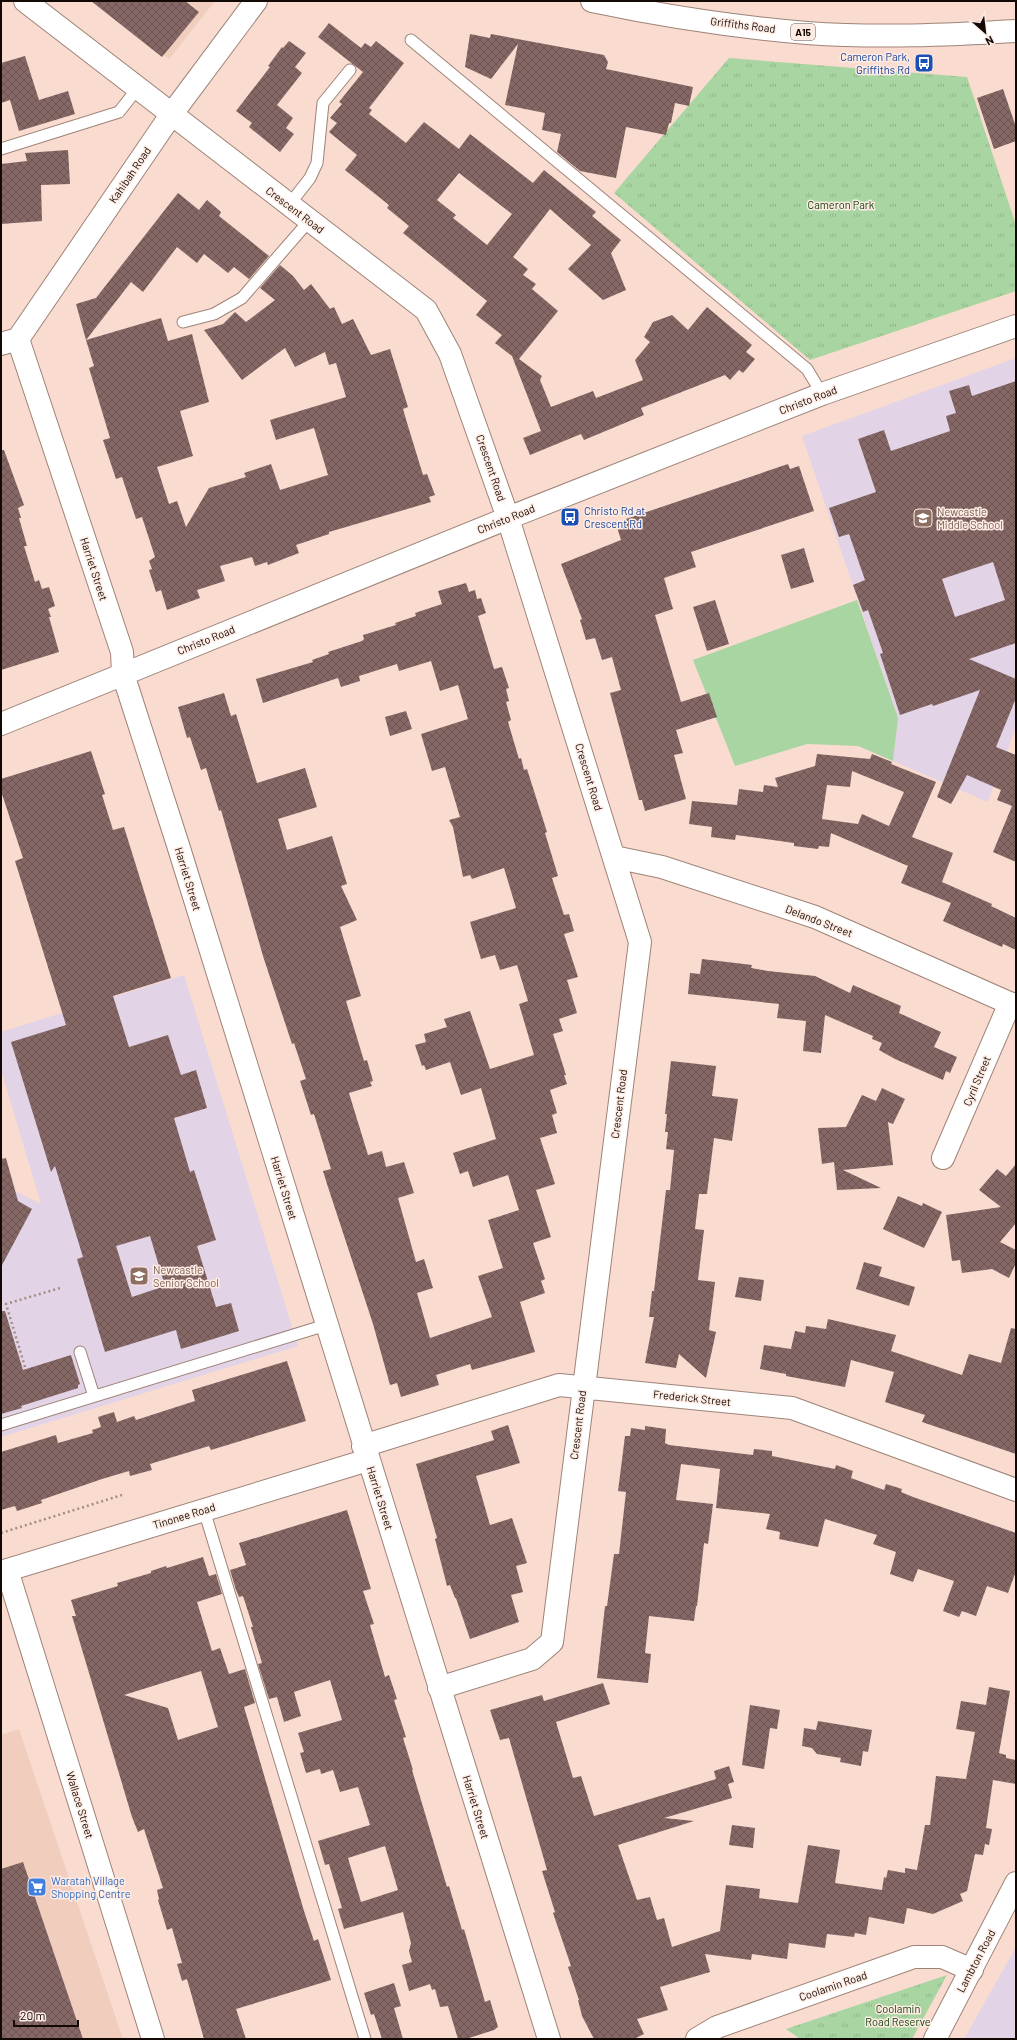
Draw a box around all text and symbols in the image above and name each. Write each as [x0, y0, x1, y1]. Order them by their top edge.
north arrow [965, 12, 1005, 52]
street label: Griffiths Road [710, 14, 776, 35]
road number: A15 [791, 24, 815, 40]
text: N [984, 34, 996, 49]
place label: Cameron Park, Griffiths Rd [840, 50, 910, 76]
bus stop icon: Cameron Park, Griffiths Rd [913, 52, 935, 74]
street label: Kahibah Road [106, 144, 153, 205]
street label: Crescent Road [264, 183, 327, 236]
park label: Cameron Park [808, 198, 875, 211]
street label: Christo Road [777, 383, 839, 417]
street label: Crescent Road [474, 433, 509, 503]
street label: Christo Road [475, 501, 537, 536]
place label: Christo Rd at Crescent Rd [584, 504, 645, 530]
place label: Newcastle Middle School [937, 505, 1003, 531]
bus stop icon: Christo Rd at Crescent Rd [559, 506, 581, 528]
school or university icon: Newcastle Middle School [912, 507, 934, 529]
street label: Harriet Street [78, 536, 111, 602]
street label: Christo Road [175, 622, 237, 657]
street label: Crescent Road [573, 742, 606, 812]
street label: Harriet Street [173, 846, 204, 912]
street label: Delando Street [784, 902, 855, 939]
street label: Cyril Street [960, 1054, 993, 1108]
street label: Crescent Road [608, 1069, 629, 1139]
street label: Harriet Street [269, 1155, 300, 1221]
place label: Newcastle Senior School [153, 1263, 219, 1289]
school or university icon: Newcastle Senior School [128, 1265, 150, 1287]
street label: Frederick Street [653, 1387, 732, 1408]
street label: Crescent Road [567, 1390, 588, 1460]
street label: Harriet Street [365, 1465, 396, 1531]
street label: Tinonee Road [151, 1500, 217, 1531]
street label: Wallace Street [64, 1770, 97, 1840]
street label: Harriet Street [461, 1774, 492, 1840]
place label: Waratah Village Shopping Centre [51, 1874, 131, 1900]
supermarket icon: Waratah Village Shopping Centre [26, 1876, 48, 1898]
street label: Lambton Road [954, 1927, 998, 1994]
street label: Coolamin Road [797, 1968, 869, 2003]
scale bar [14, 2002, 78, 2028]
park label: Coolamin Road Reserve [865, 2002, 931, 2028]
text: 20 m [20, 2008, 46, 2022]

